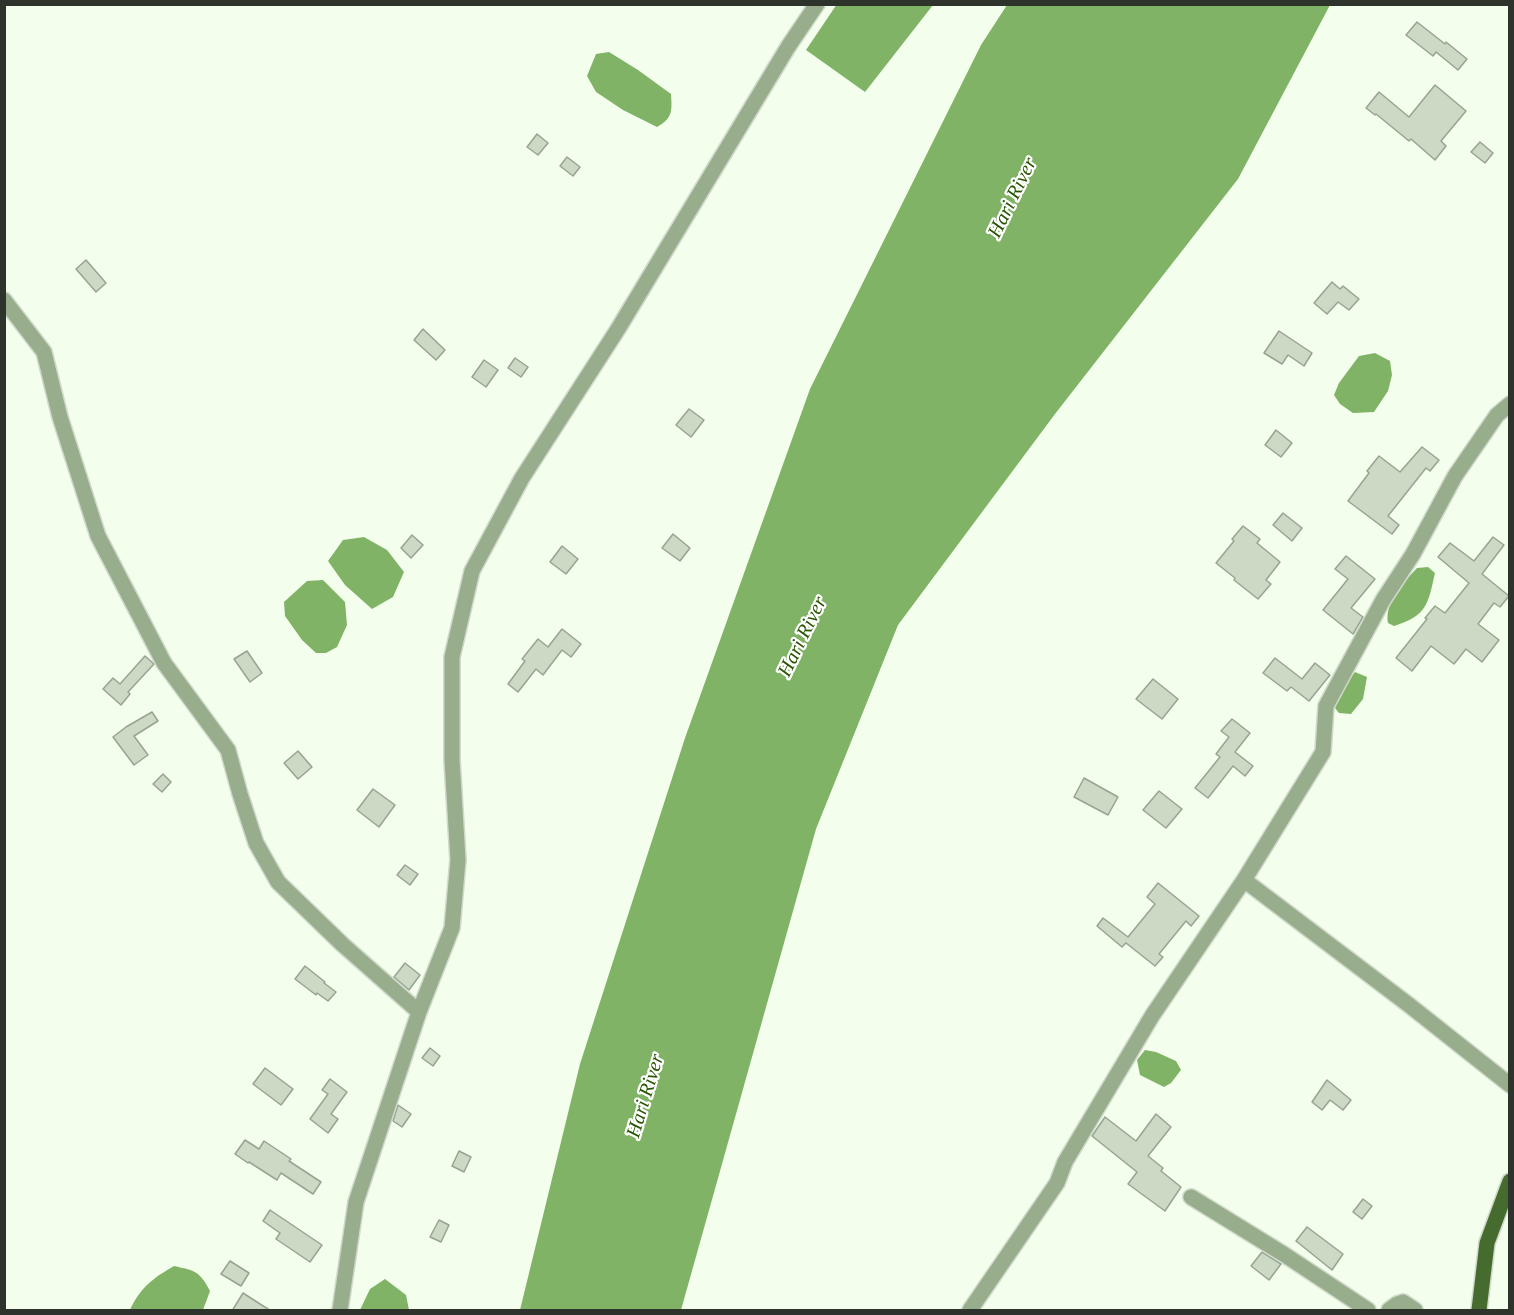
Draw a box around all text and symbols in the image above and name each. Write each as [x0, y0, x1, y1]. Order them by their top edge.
water label: Hari River [983, 154, 1043, 242]
water label: Hari River [773, 593, 833, 681]
water label: Hari River [622, 1051, 670, 1141]

